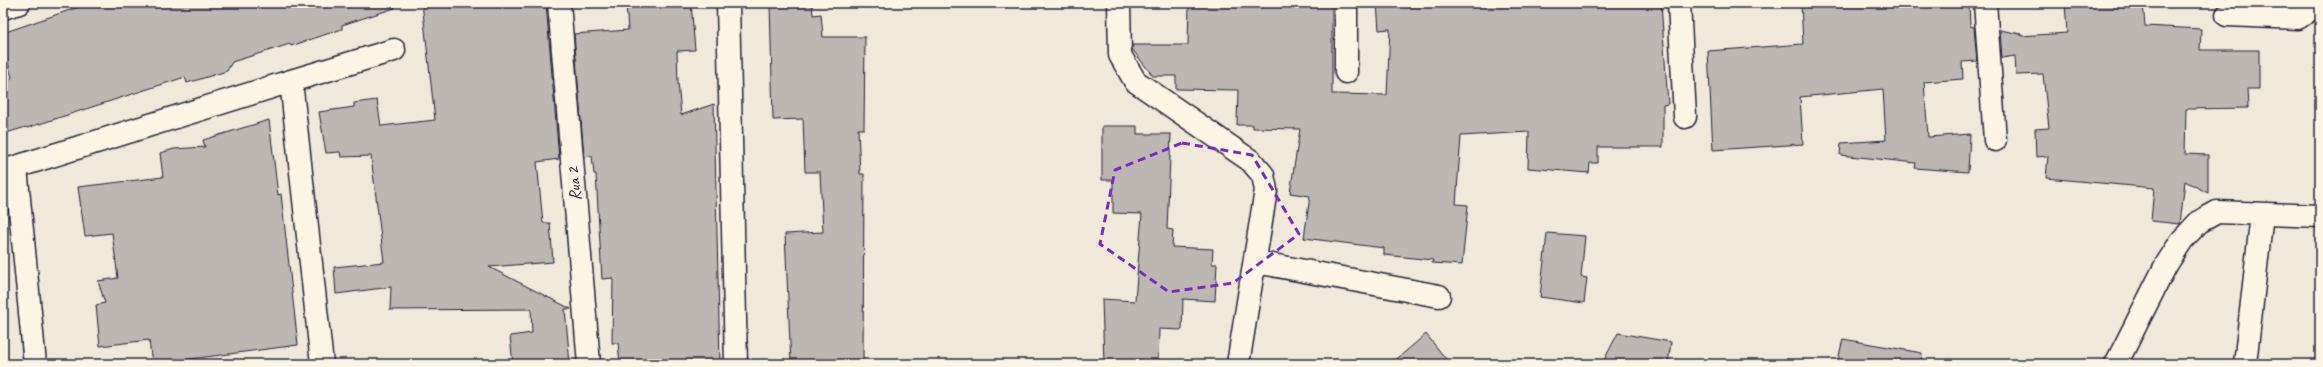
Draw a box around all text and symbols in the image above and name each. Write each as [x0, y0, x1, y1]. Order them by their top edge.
street label: Rua 2 [562, 165, 586, 202]

